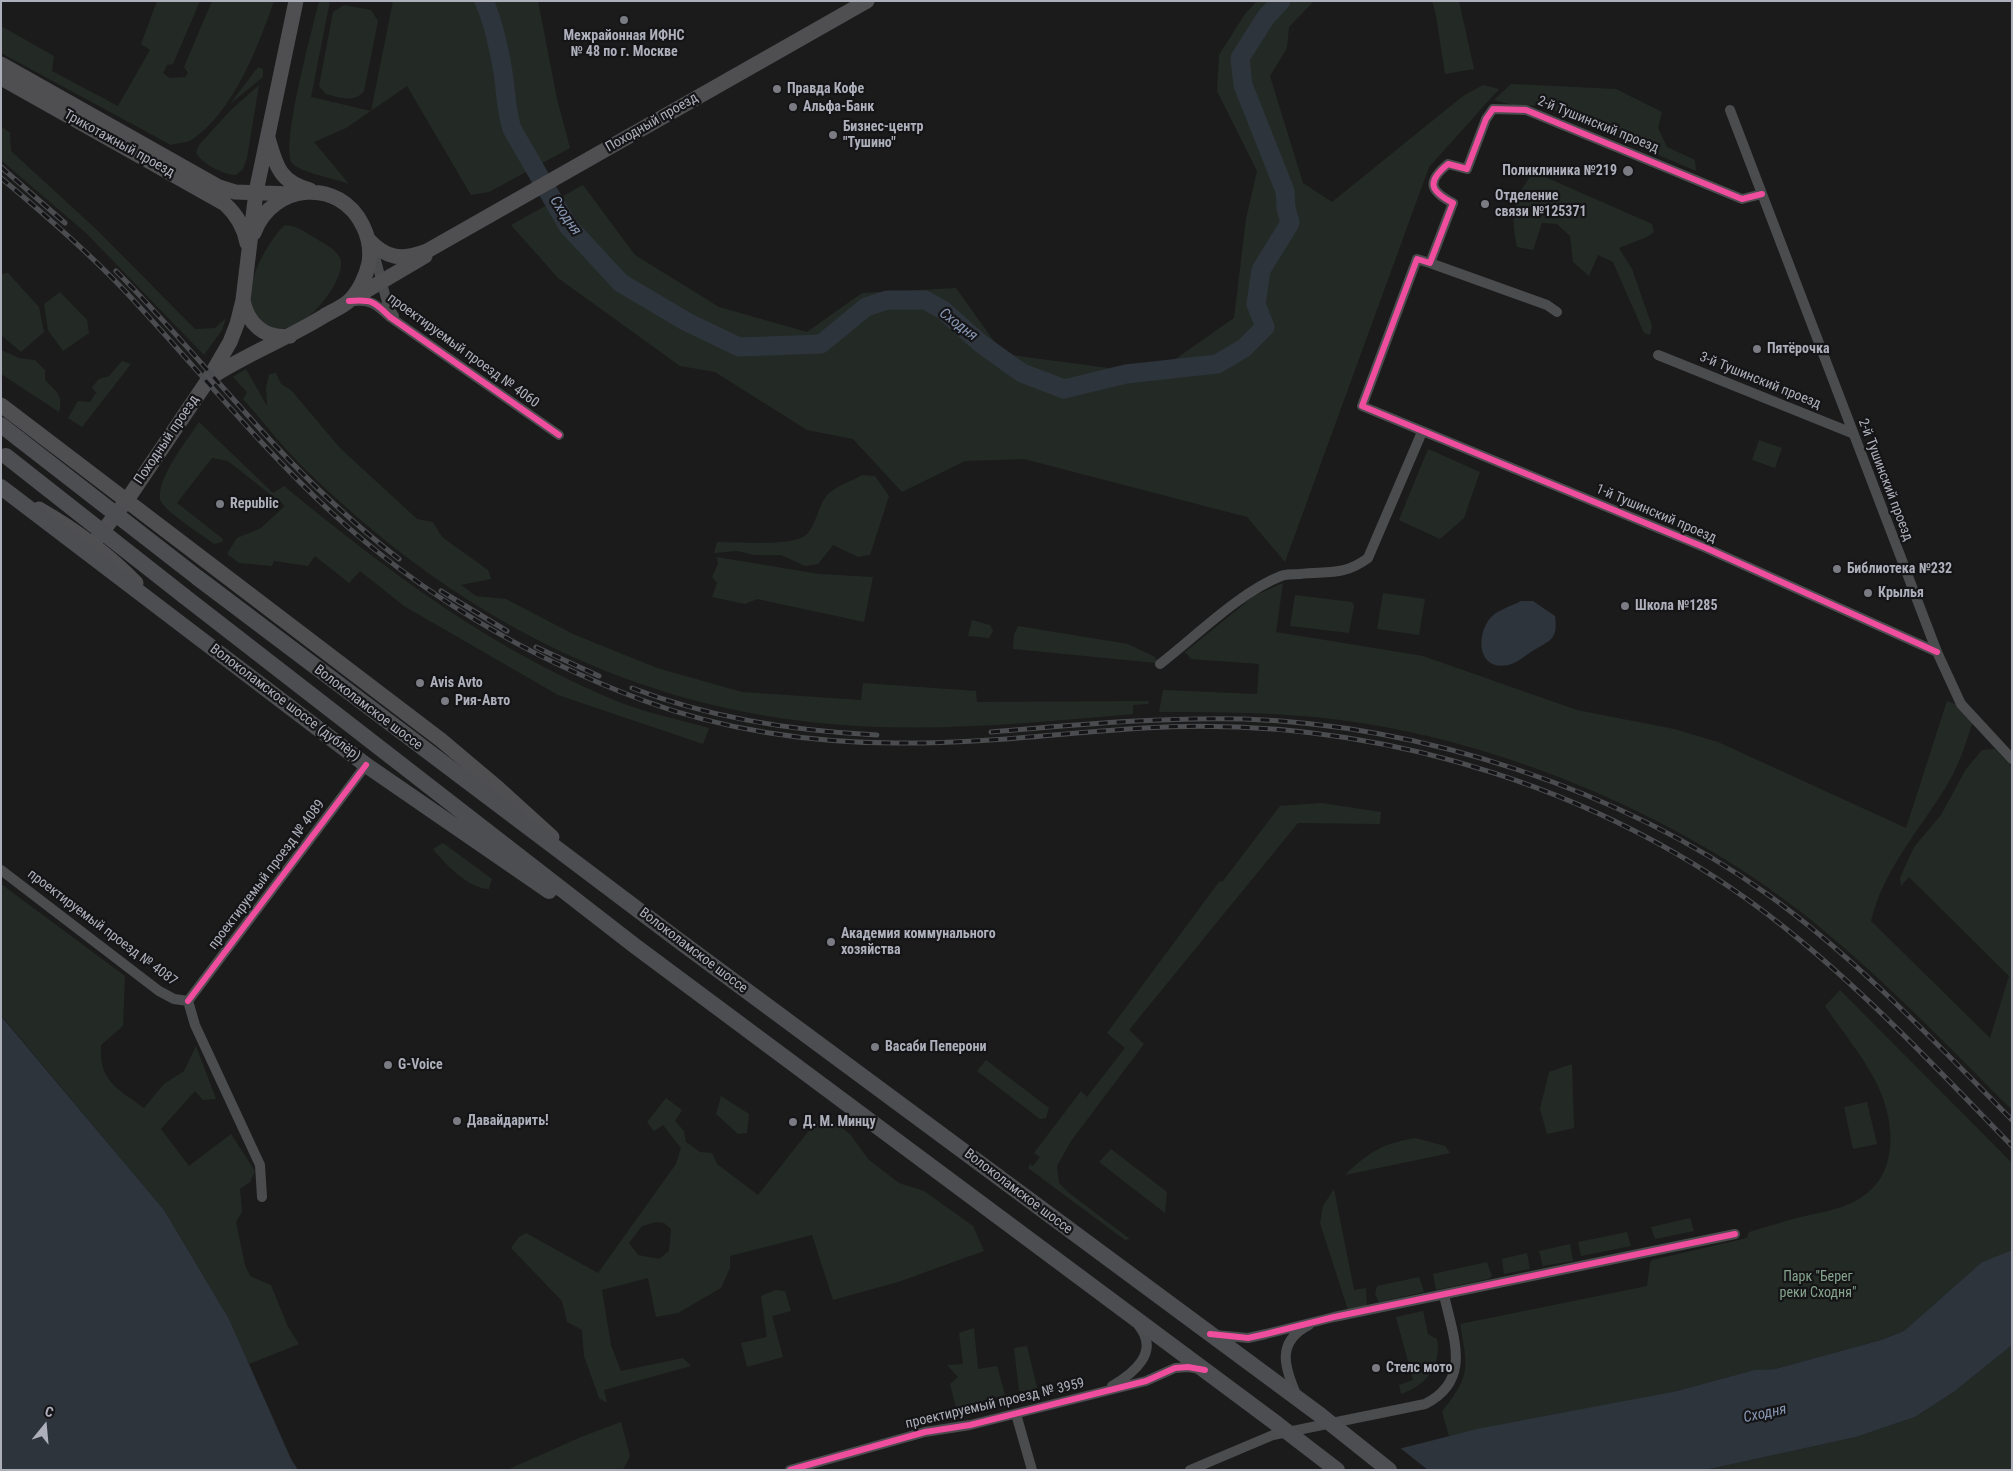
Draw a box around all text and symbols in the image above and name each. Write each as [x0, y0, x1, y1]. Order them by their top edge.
marker: Межрайонная ИФНС № 48 по г. Москве [618, 14, 630, 26]
place label: Межрайонная ИФНС № 48 по г. Москве [563, 28, 685, 60]
place label: Правда Кофе [787, 81, 864, 97]
marker: Правда Кофе [771, 83, 783, 95]
street label: Походный проезд [603, 90, 701, 156]
street label: 2-й Тушинский проезд [1535, 93, 1661, 157]
place label: Альфа-Банк [803, 99, 874, 115]
marker: Альфа-Банк [787, 101, 799, 113]
street label: Трикотажный проезд [61, 107, 177, 181]
place label: Бизнес-центр "Тушино" [843, 119, 923, 152]
marker: Бизнес-центр "Тушино" [827, 129, 839, 141]
place label: Поликлиника №219 [1502, 163, 1617, 179]
marker: Поликлиника №219 [1621, 164, 1635, 178]
place label: Отделение связи №125371 [1495, 188, 1587, 220]
water label: Сходня [545, 193, 585, 239]
marker: Отделение связи №125371 [1479, 198, 1491, 210]
street label: проектируемый проезд № 4060 [384, 290, 542, 412]
water label: Сходня [935, 305, 981, 345]
place label: Пятёрочка [1767, 341, 1830, 357]
marker: Пятёрочка [1751, 343, 1763, 355]
street label: 3-й Тушинский проезд [1697, 349, 1823, 413]
street label: Походный проезд [131, 392, 203, 488]
street label: 2-й Тушинский проезд [1854, 417, 1916, 543]
street label: 1-й Тушинский проезд [1593, 481, 1719, 547]
place label: Republic [230, 496, 279, 512]
marker: Republic [214, 498, 226, 510]
place label: Библиотека №232 [1847, 561, 1952, 577]
marker: Библиотека №232 [1831, 563, 1843, 575]
place label: Крылья [1878, 585, 1924, 601]
marker: Крылья [1862, 587, 1874, 599]
place label: Школа №1285 [1635, 598, 1718, 614]
marker: Школа №1285 [1619, 600, 1631, 612]
street label: Волоколамское шоссе (дублёр) [206, 641, 364, 765]
street label: Волоколамское шоссе [310, 662, 426, 754]
place label: Avis Avto [430, 675, 483, 691]
marker: Avis Avto [414, 677, 426, 689]
place label: Рия-Авто [455, 693, 510, 709]
marker: Рия-Авто [439, 695, 451, 707]
street label: проектируемый проезд № 4089 [205, 797, 329, 953]
street label: проектируемый проезд № 4087 [24, 866, 180, 990]
street label: Волоколамское шоссе [635, 905, 751, 997]
place label: Академия коммунального хозяйства [841, 926, 996, 959]
marker: Академия коммунального хозяйства [825, 936, 837, 948]
place label: Васаби Пеперони [885, 1039, 987, 1055]
marker: Васаби Пеперони [869, 1041, 881, 1053]
place label: G-Voice [398, 1057, 443, 1073]
marker: G-Voice [382, 1059, 394, 1071]
place label: Давайдарить! [467, 1113, 549, 1129]
place label: Д. М. Минцу [803, 1114, 876, 1130]
marker: Давайдарить! [451, 1115, 463, 1127]
marker: Д. М. Минцу [787, 1116, 799, 1128]
street label: Волоколамское шоссе [960, 1146, 1076, 1238]
park label: Парк "Берег реки Сходня" [1780, 1269, 1856, 1302]
place label: Стелс мото [1386, 1360, 1452, 1376]
marker: Стелс мото [1370, 1362, 1382, 1374]
street label: проектируемый проезд № 3959 [904, 1375, 1086, 1433]
north arrow [20, 1401, 70, 1451]
water label: Сходня [1742, 1401, 1788, 1427]
text: С [43, 1403, 56, 1420]

